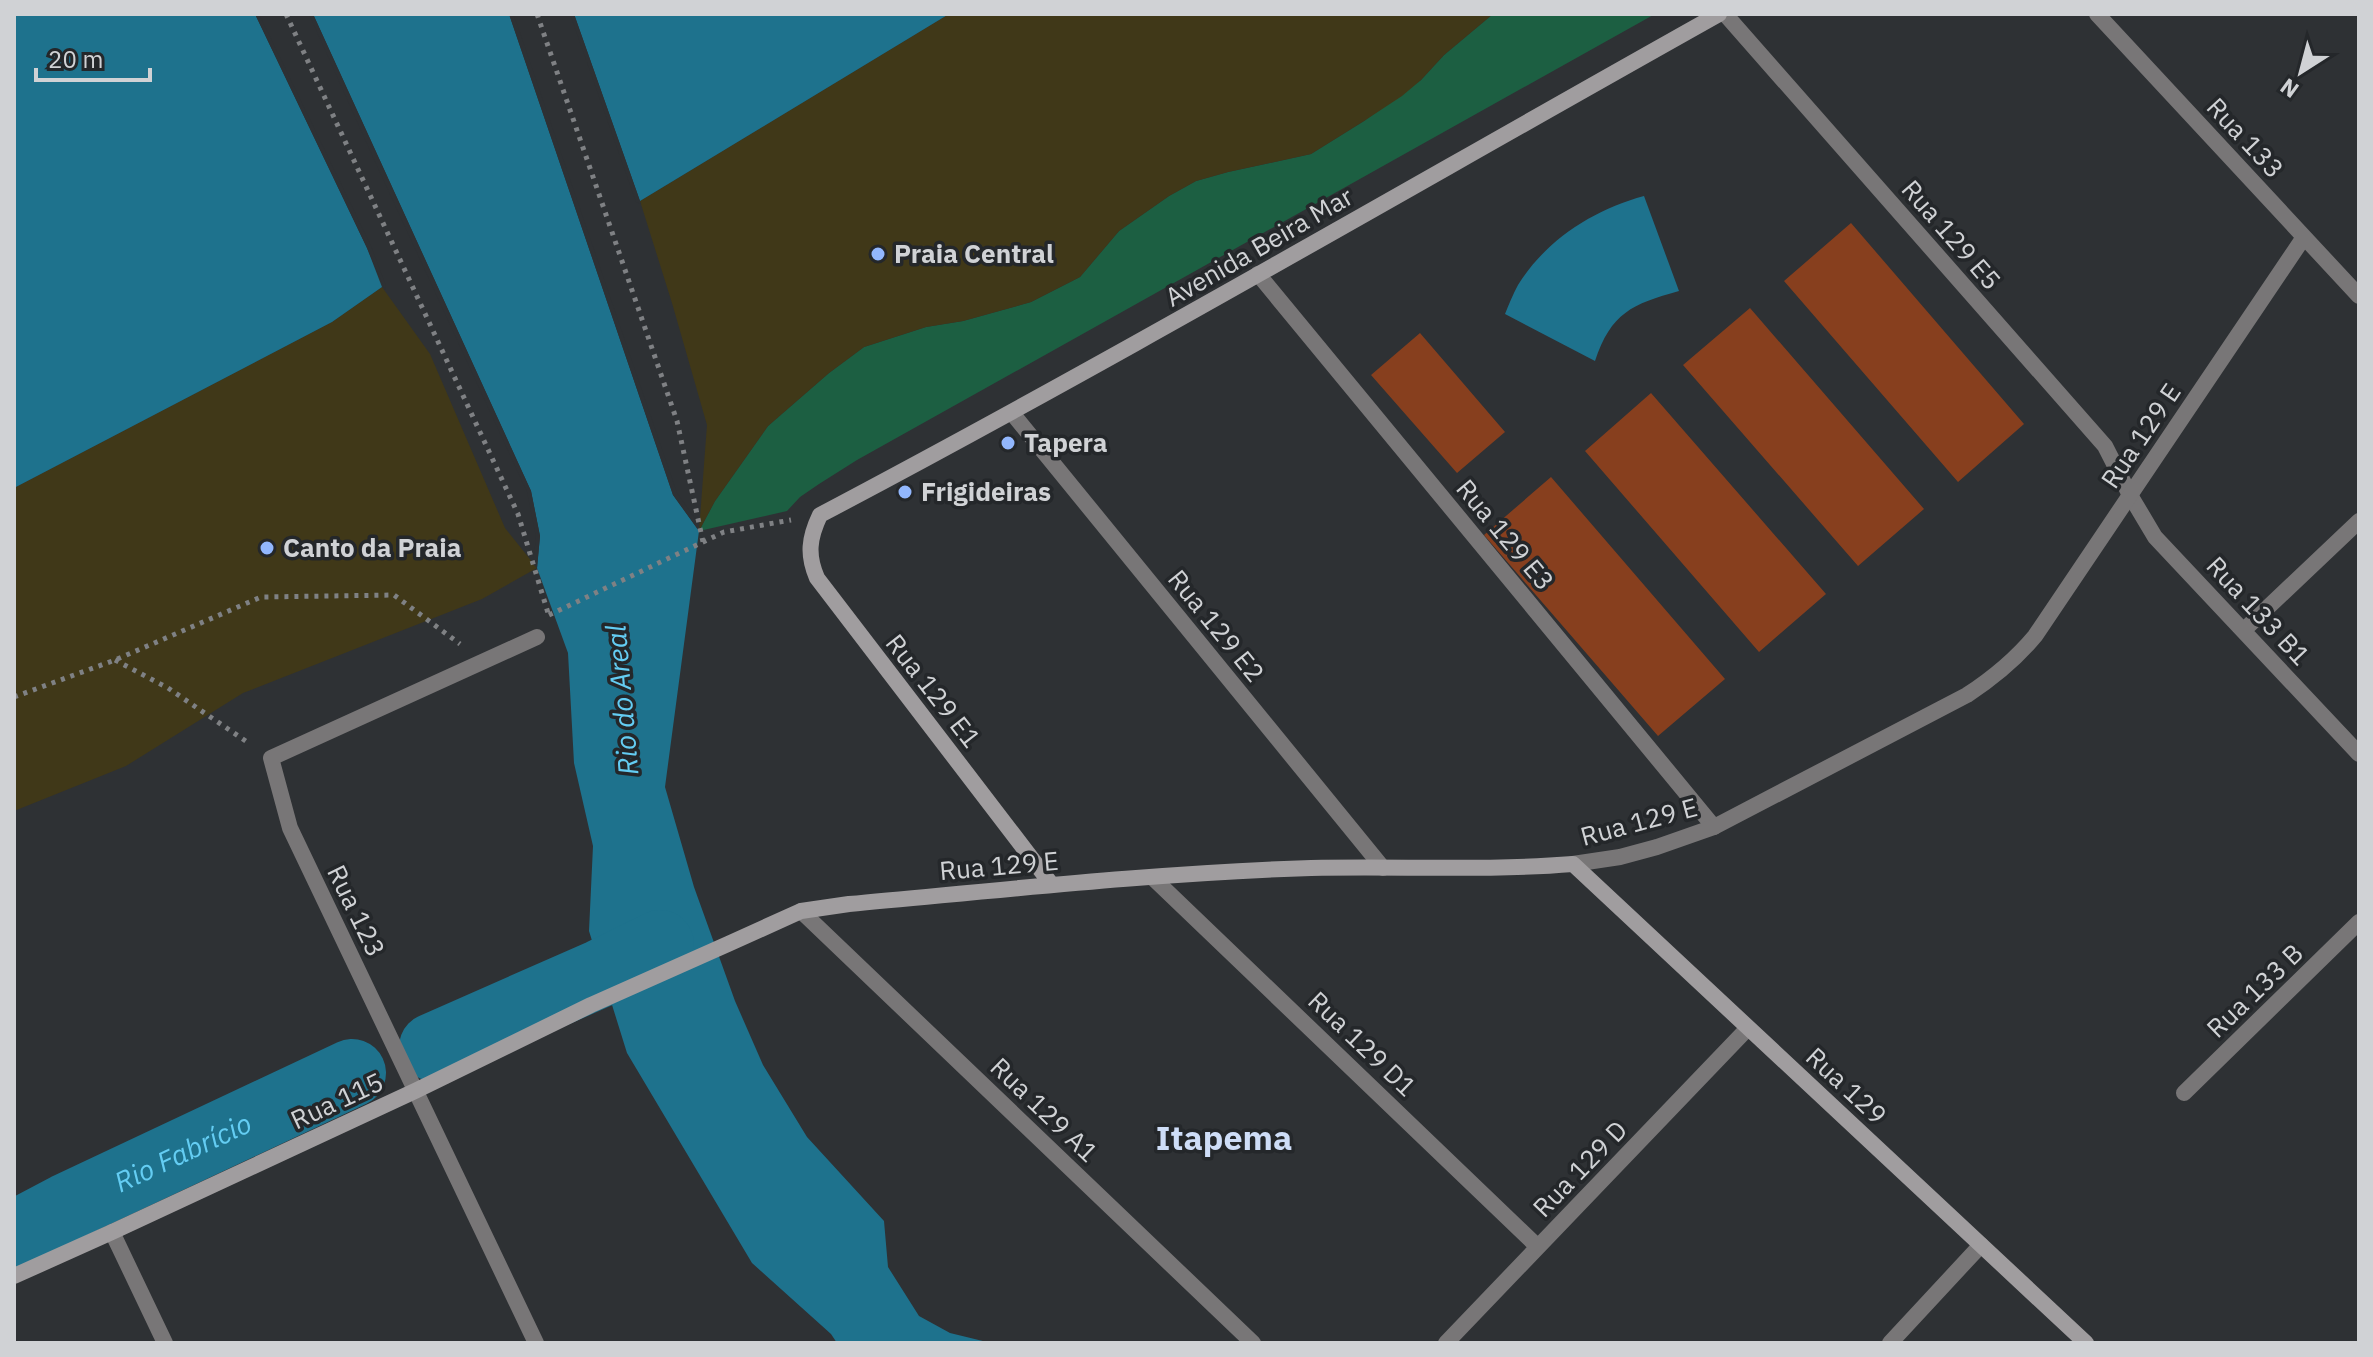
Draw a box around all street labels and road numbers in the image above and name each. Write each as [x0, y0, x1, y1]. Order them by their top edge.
street label: Rua 133 [2200, 90, 2292, 185]
street label: Rua 129 E5 [1895, 172, 2009, 296]
street label: Avenida Beira Mar [1159, 178, 1359, 314]
street label: Rua 129 E [2093, 376, 2188, 494]
street label: Rua 129 E3 [1449, 472, 1562, 597]
street label: Rua 133 B1 [2200, 549, 2318, 672]
street label: Rua 129 E2 [1161, 562, 1273, 689]
street label: Rua 129 E1 [879, 627, 989, 754]
street label: Rua 129 E [1577, 789, 1701, 853]
street label: Rua 129 E [938, 843, 1060, 887]
street label: Rua 123 [320, 859, 394, 962]
street label: Rua 133 B [2199, 936, 2310, 1045]
street label: Rua 129 D1 [1301, 983, 1424, 1103]
street label: Rua 129 [1799, 1039, 1894, 1131]
street label: Rua 129 A1 [984, 1050, 1106, 1169]
street label: Rua 115 [285, 1064, 388, 1136]
street label: Rua 129 D [1525, 1113, 1634, 1224]

